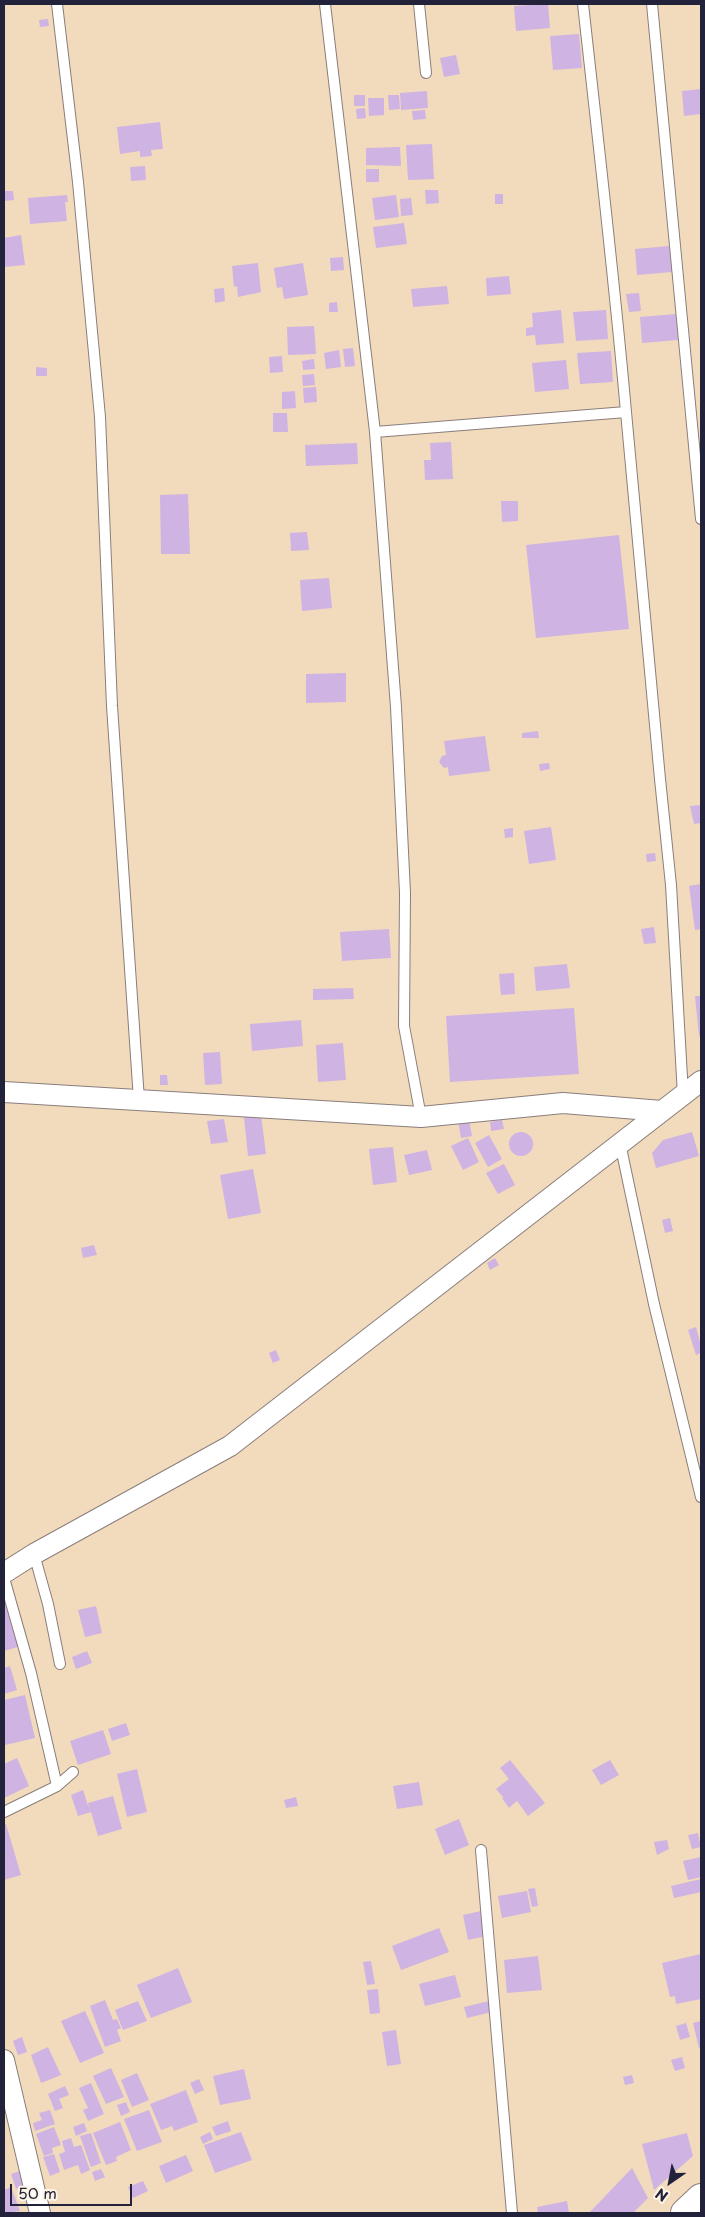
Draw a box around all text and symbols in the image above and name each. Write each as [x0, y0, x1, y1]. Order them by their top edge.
north arrow [645, 2157, 695, 2207]
scale bar [12, 2174, 135, 2206]
text: 50 m [18, 2181, 57, 2204]
text: N [651, 2183, 672, 2207]

